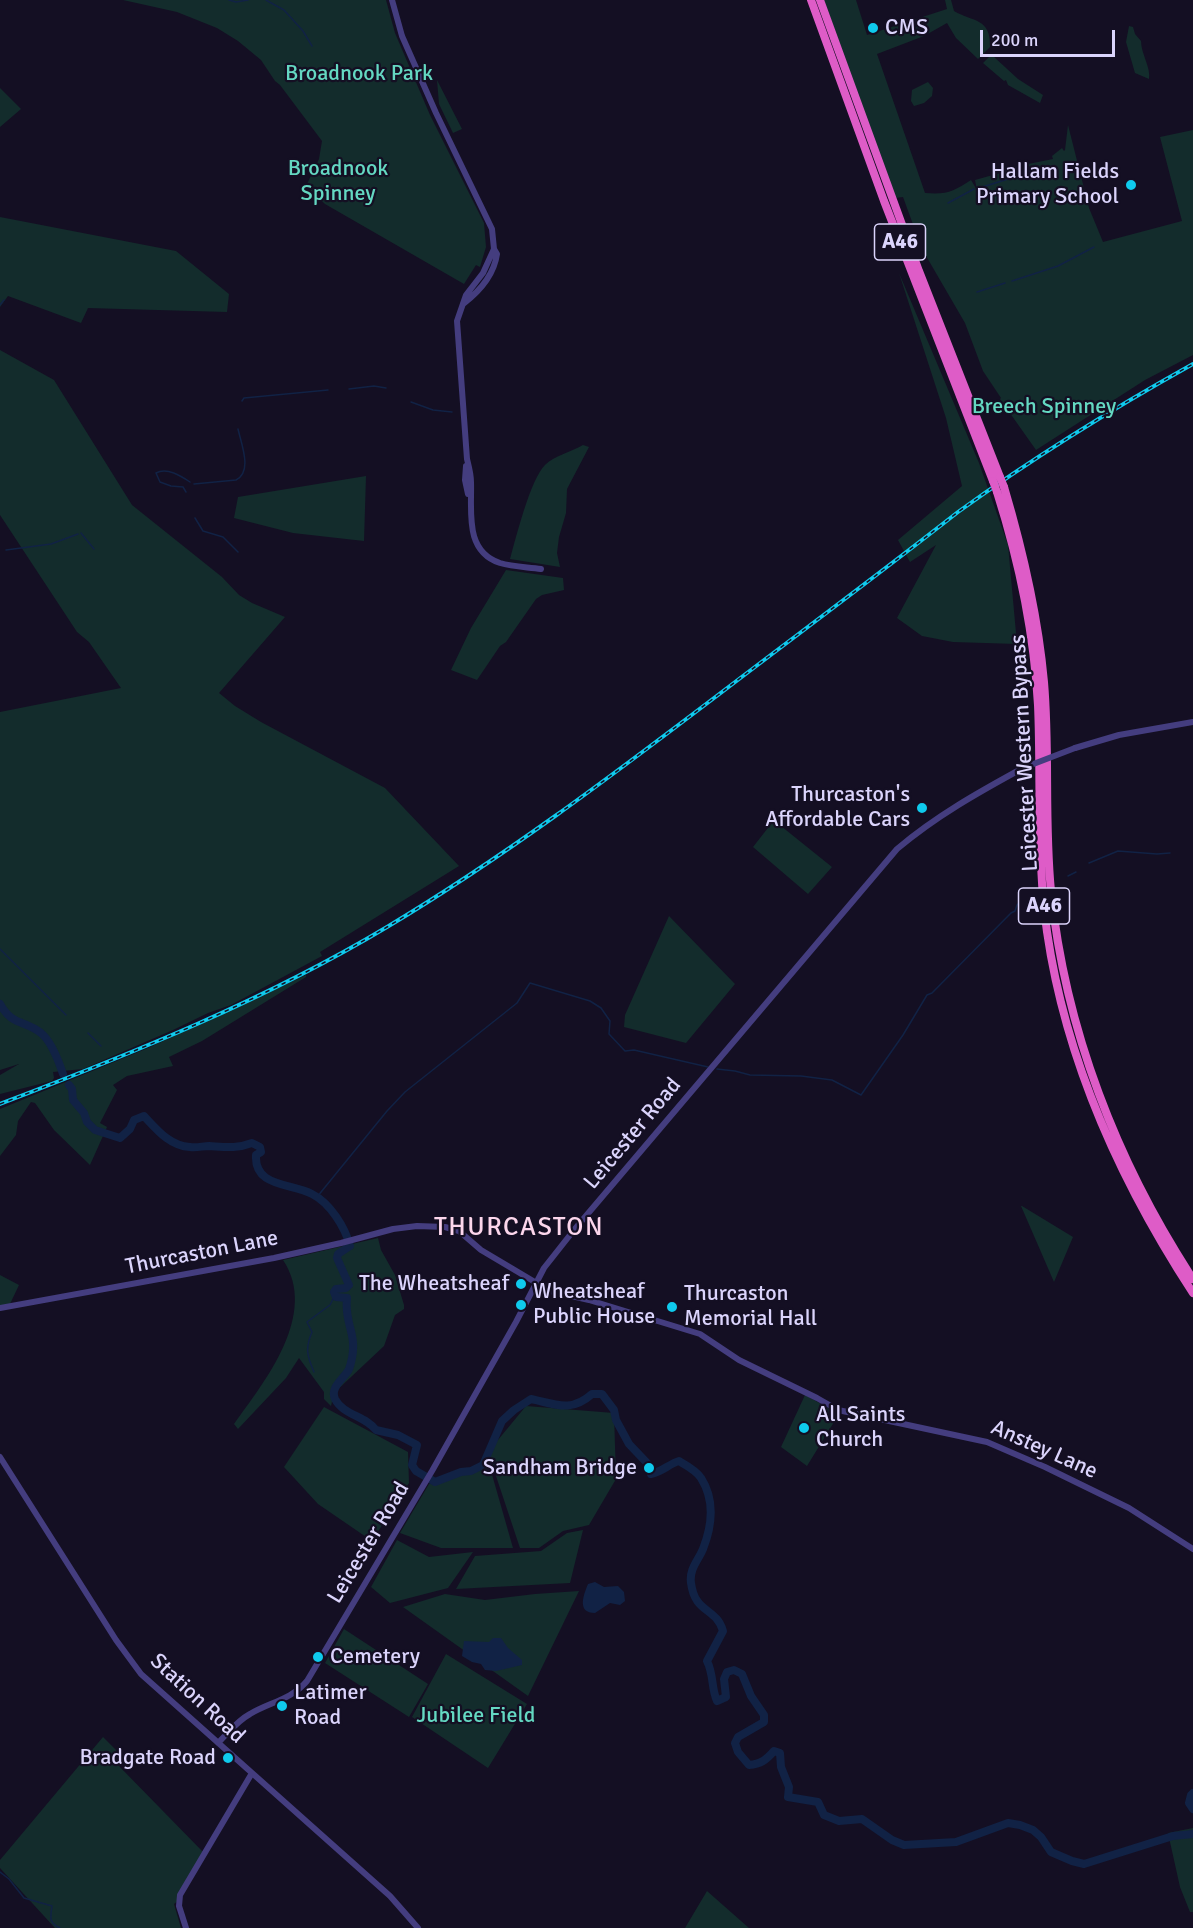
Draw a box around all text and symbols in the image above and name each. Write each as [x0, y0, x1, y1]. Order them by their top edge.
place label: CMS [885, 15, 928, 41]
scale bar [983, 18, 1118, 56]
marker: CMS [866, 21, 880, 35]
text: 200 m [991, 29, 1038, 51]
park label: Broadnook Park [285, 61, 433, 87]
park label: Broadnook Spinney [288, 156, 388, 208]
place label: Hallam Fields Primary School [976, 159, 1119, 210]
marker: Hallam Fields Primary School [1124, 178, 1138, 192]
road number: A46 [874, 224, 926, 260]
park label: Breech Spinney [972, 394, 1116, 420]
street label: Leicester Western Bypass [1006, 634, 1044, 872]
place label: Thurcaston's Affordable Cars [765, 782, 910, 834]
marker: Thurcaston's Affordable Cars [915, 801, 929, 815]
road number: A46 [1018, 888, 1070, 924]
street label: Leicester Road [579, 1073, 687, 1195]
district label: THURCASTON [434, 1212, 604, 1244]
street label: Thurcaston Lane [123, 1225, 281, 1281]
place label: The Wheatsheaf [359, 1271, 509, 1297]
marker: The Wheatsheaf [514, 1277, 528, 1291]
place label: Wheatsheaf Public House [533, 1279, 655, 1330]
place label: Thurcaston Memorial Hall [684, 1281, 817, 1332]
marker: Wheatsheaf Public House [514, 1298, 528, 1312]
marker: Thurcaston Memorial Hall [665, 1300, 679, 1314]
place label: All Saints Church [816, 1402, 905, 1454]
street label: Anstey Lane [987, 1415, 1101, 1485]
marker: All Saints Church [797, 1421, 811, 1435]
place label: Sandham Bridge [483, 1455, 637, 1481]
marker: Sandham Bridge [642, 1461, 656, 1475]
street label: Leicester Road [322, 1477, 416, 1609]
place label: Cemetery [330, 1644, 420, 1670]
street label: Station Road [144, 1648, 250, 1750]
marker: Cemetery [311, 1650, 325, 1664]
place label: Latimer Road [294, 1680, 367, 1732]
marker: Latimer Road [275, 1699, 289, 1713]
park label: Jubilee Field [417, 1703, 535, 1729]
place label: Bradgate Road [79, 1745, 216, 1771]
marker: Bradgate Road [221, 1751, 235, 1765]

